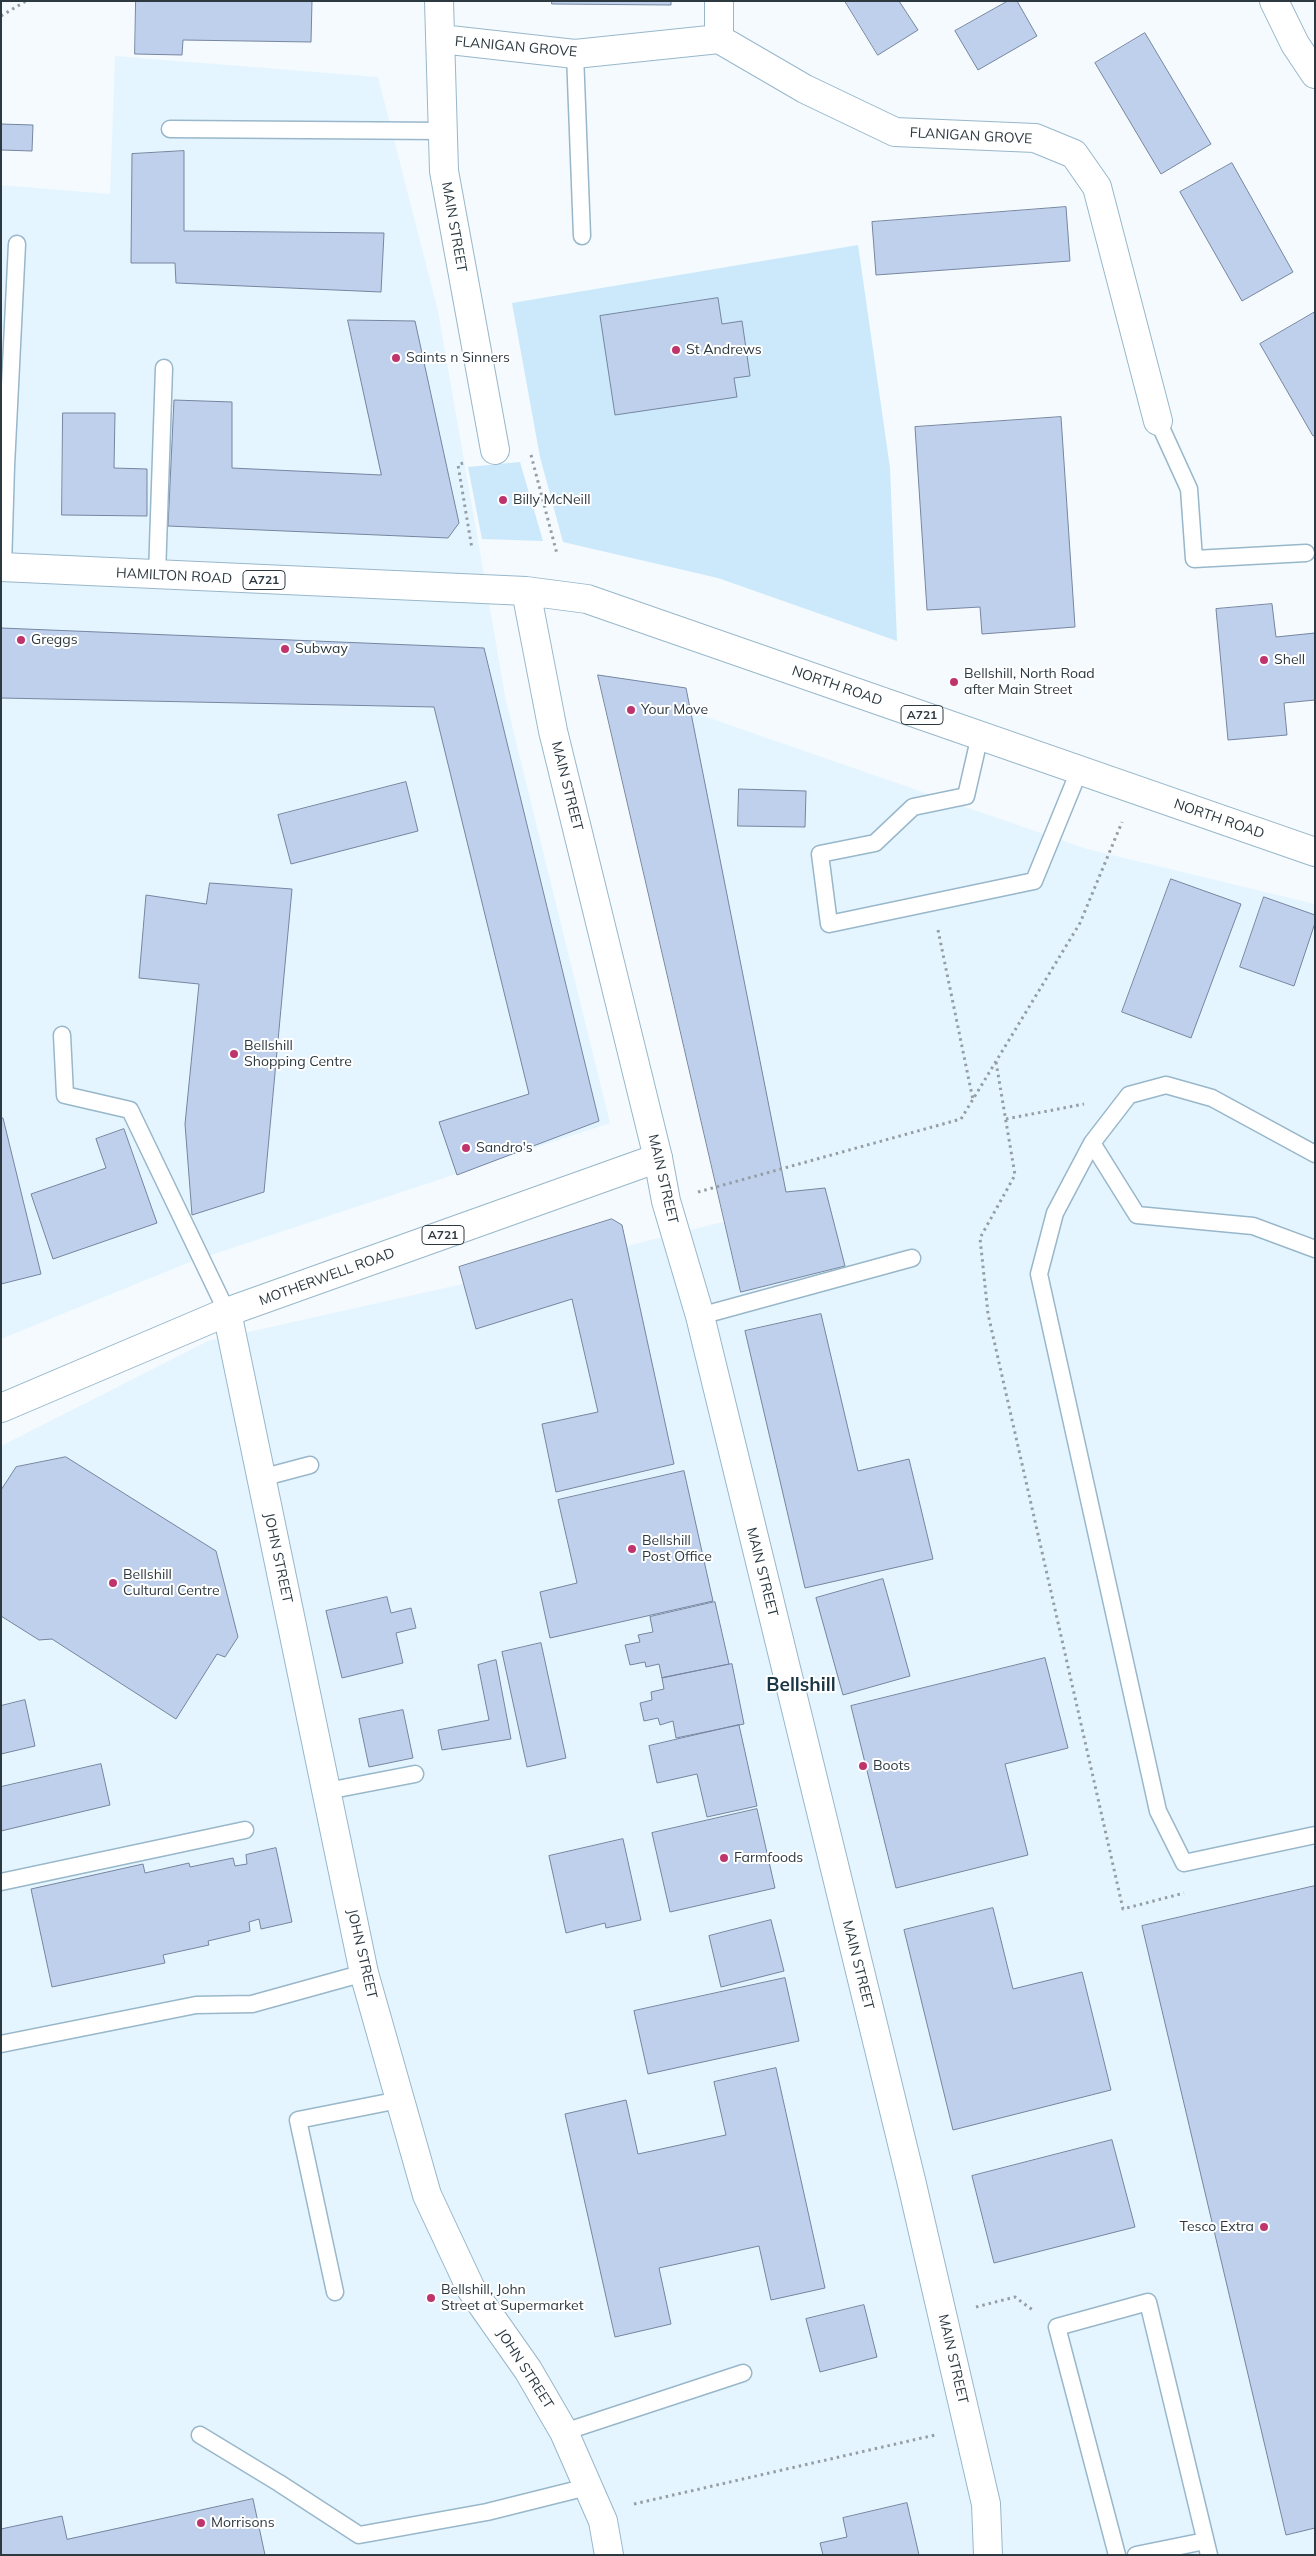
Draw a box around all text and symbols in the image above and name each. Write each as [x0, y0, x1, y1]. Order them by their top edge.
street label: FLANIGAN GROVE [454, 33, 578, 61]
street label: FLANIGAN GROVE [909, 124, 1033, 148]
street label: MAIN STREET [438, 181, 470, 273]
place label: St Andrews [686, 342, 762, 358]
marker: St Andrews [670, 344, 682, 356]
place label: Saints n Sinners [406, 350, 510, 366]
marker: Saints n Sinners [390, 352, 402, 364]
place label: Billy McNeill [513, 492, 591, 508]
marker: Billy McNeill [497, 494, 509, 506]
street label: HAMILTON ROAD [116, 565, 232, 587]
road number: A721 [243, 570, 285, 590]
place label: Greggs [31, 632, 78, 648]
marker: Greggs [15, 634, 27, 646]
place label: Subway [295, 641, 348, 657]
marker: Subway [279, 643, 291, 655]
place label: Shell [1274, 652, 1305, 668]
marker: Shell [1258, 654, 1270, 666]
street label: NORTH ROAD [790, 663, 884, 709]
place label: Bellshill, North Road after Main Street [964, 666, 1095, 699]
marker: Bellshill, North Road after Main Street [948, 676, 960, 688]
place label: Your Move [641, 702, 708, 718]
marker: Your Move [625, 704, 637, 716]
road number: A721 [901, 706, 943, 724]
street label: MAIN STREET [548, 740, 586, 832]
street label: NORTH ROAD [1172, 796, 1266, 842]
place label: Bellshill Shopping Centre [244, 1038, 352, 1070]
marker: Bellshill Shopping Centre [228, 1048, 240, 1060]
street label: MAIN STREET [645, 1133, 681, 1225]
place label: Sandro's [476, 1140, 533, 1156]
marker: Sandro's [460, 1142, 472, 1154]
road number: A721 [422, 1226, 464, 1244]
street label: MOTHERWELL ROAD [257, 1245, 397, 1309]
street label: JOHN STREET [260, 1511, 296, 1605]
street label: MAIN STREET [743, 1526, 781, 1618]
place label: Bellshill Post Office [642, 1533, 712, 1565]
marker: Bellshill Post Office [626, 1543, 638, 1555]
place label: Bellshill Cultural Centre [123, 1567, 220, 1600]
marker: Bellshill Cultural Centre [107, 1577, 119, 1589]
district label: Bellshill [766, 1674, 836, 1696]
place label: Boots [873, 1758, 910, 1774]
marker: Boots [857, 1760, 869, 1772]
place label: Farmfoods [734, 1850, 803, 1866]
marker: Farmfoods [718, 1852, 730, 1864]
street label: JOHN STREET [344, 1907, 380, 2001]
street label: MAIN STREET [839, 1919, 877, 2011]
place label: Tesco Extra [1180, 2219, 1254, 2235]
marker: Tesco Extra [1258, 2221, 1270, 2233]
place label: Bellshill, John Street at Supermarket [441, 2282, 584, 2314]
marker: Bellshill, John Street at Supermarket [425, 2292, 437, 2304]
street label: MAIN STREET [935, 2313, 971, 2405]
street label: JOHN STREET [493, 2326, 557, 2412]
place label: Morrisons [211, 2515, 275, 2531]
marker: Morrisons [195, 2517, 207, 2529]

